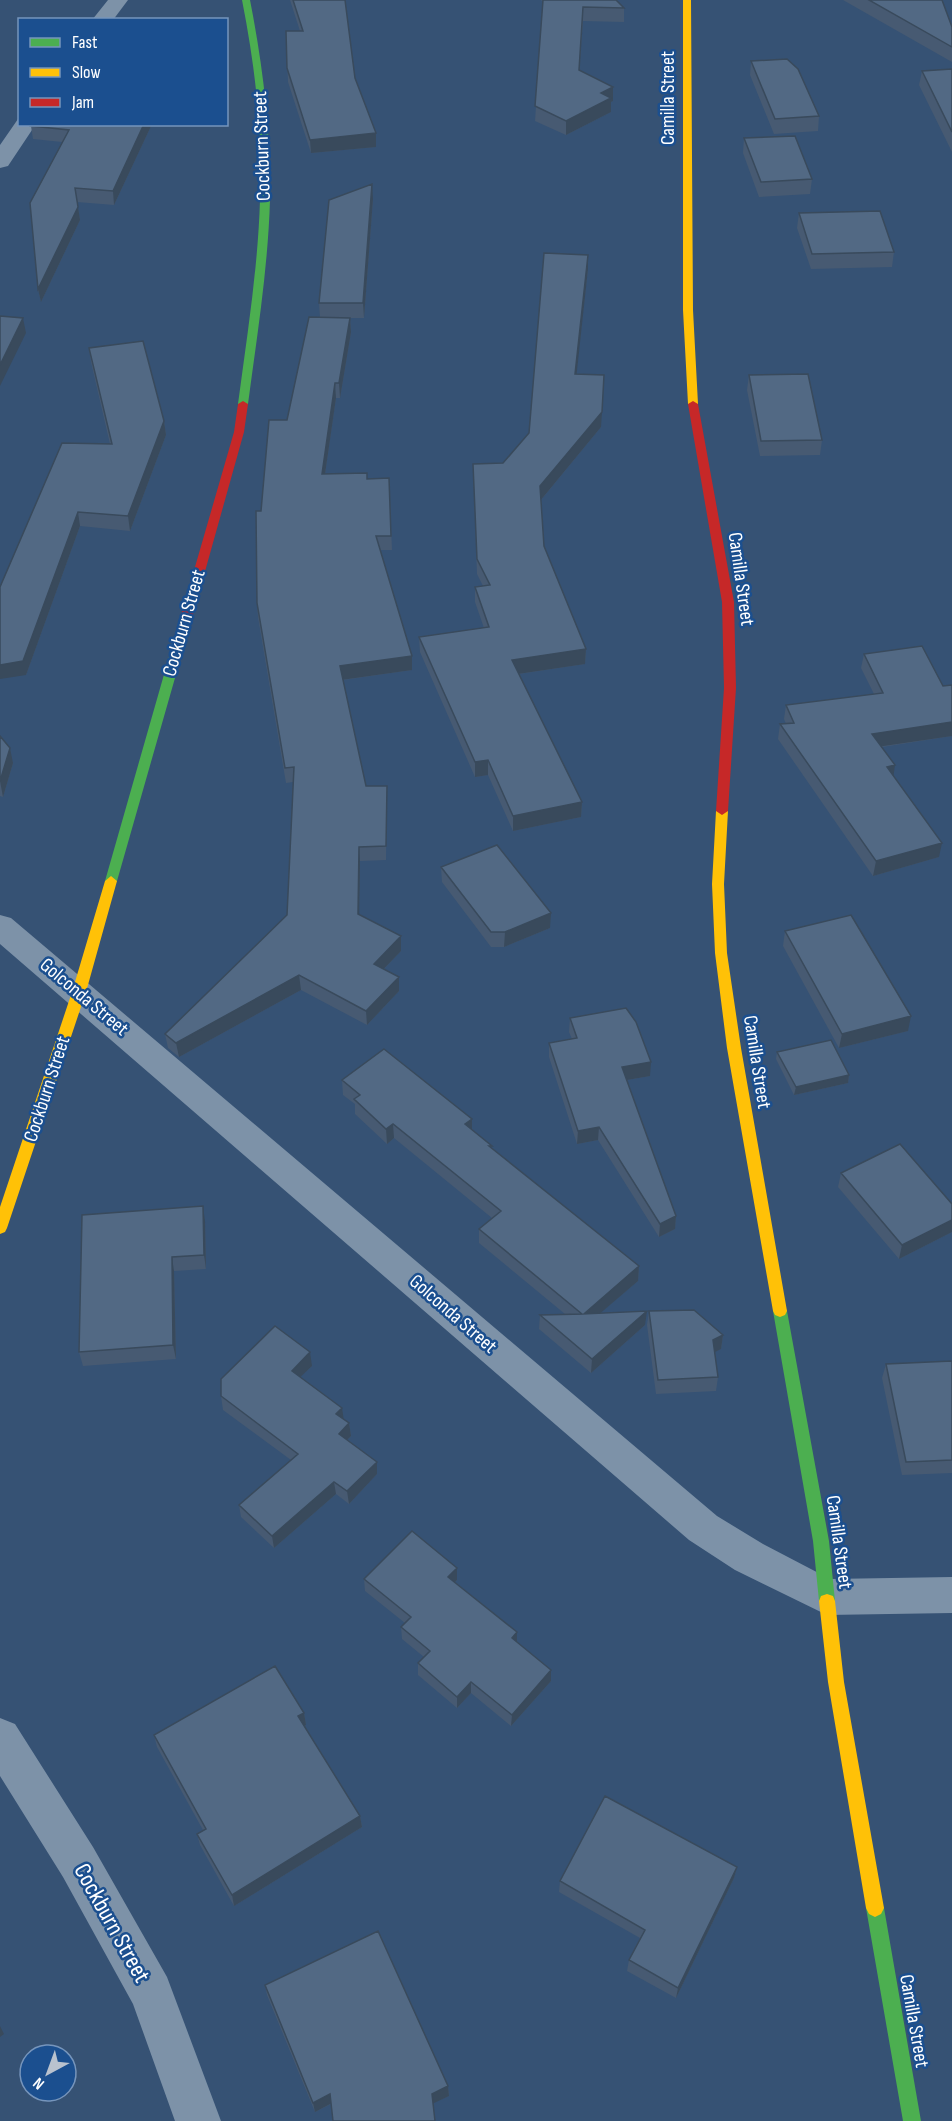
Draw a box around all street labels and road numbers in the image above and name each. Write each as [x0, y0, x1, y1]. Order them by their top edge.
street label: Camilla Street [656, 51, 680, 145]
street label: Cockburn Street [248, 91, 276, 201]
street label: Camilla Street [723, 531, 759, 627]
street label: Cockburn Street [157, 567, 211, 679]
street label: Golconda Street [35, 953, 133, 1041]
street label: Camilla Street [738, 1014, 776, 1110]
street label: Cockburn Street [19, 1033, 75, 1145]
street label: Golconda Street [404, 1269, 502, 1359]
street label: Camilla Street [821, 1494, 857, 1590]
street label: Cockburn Street [67, 1858, 157, 1988]
street label: Camilla Street [894, 1973, 934, 2069]

